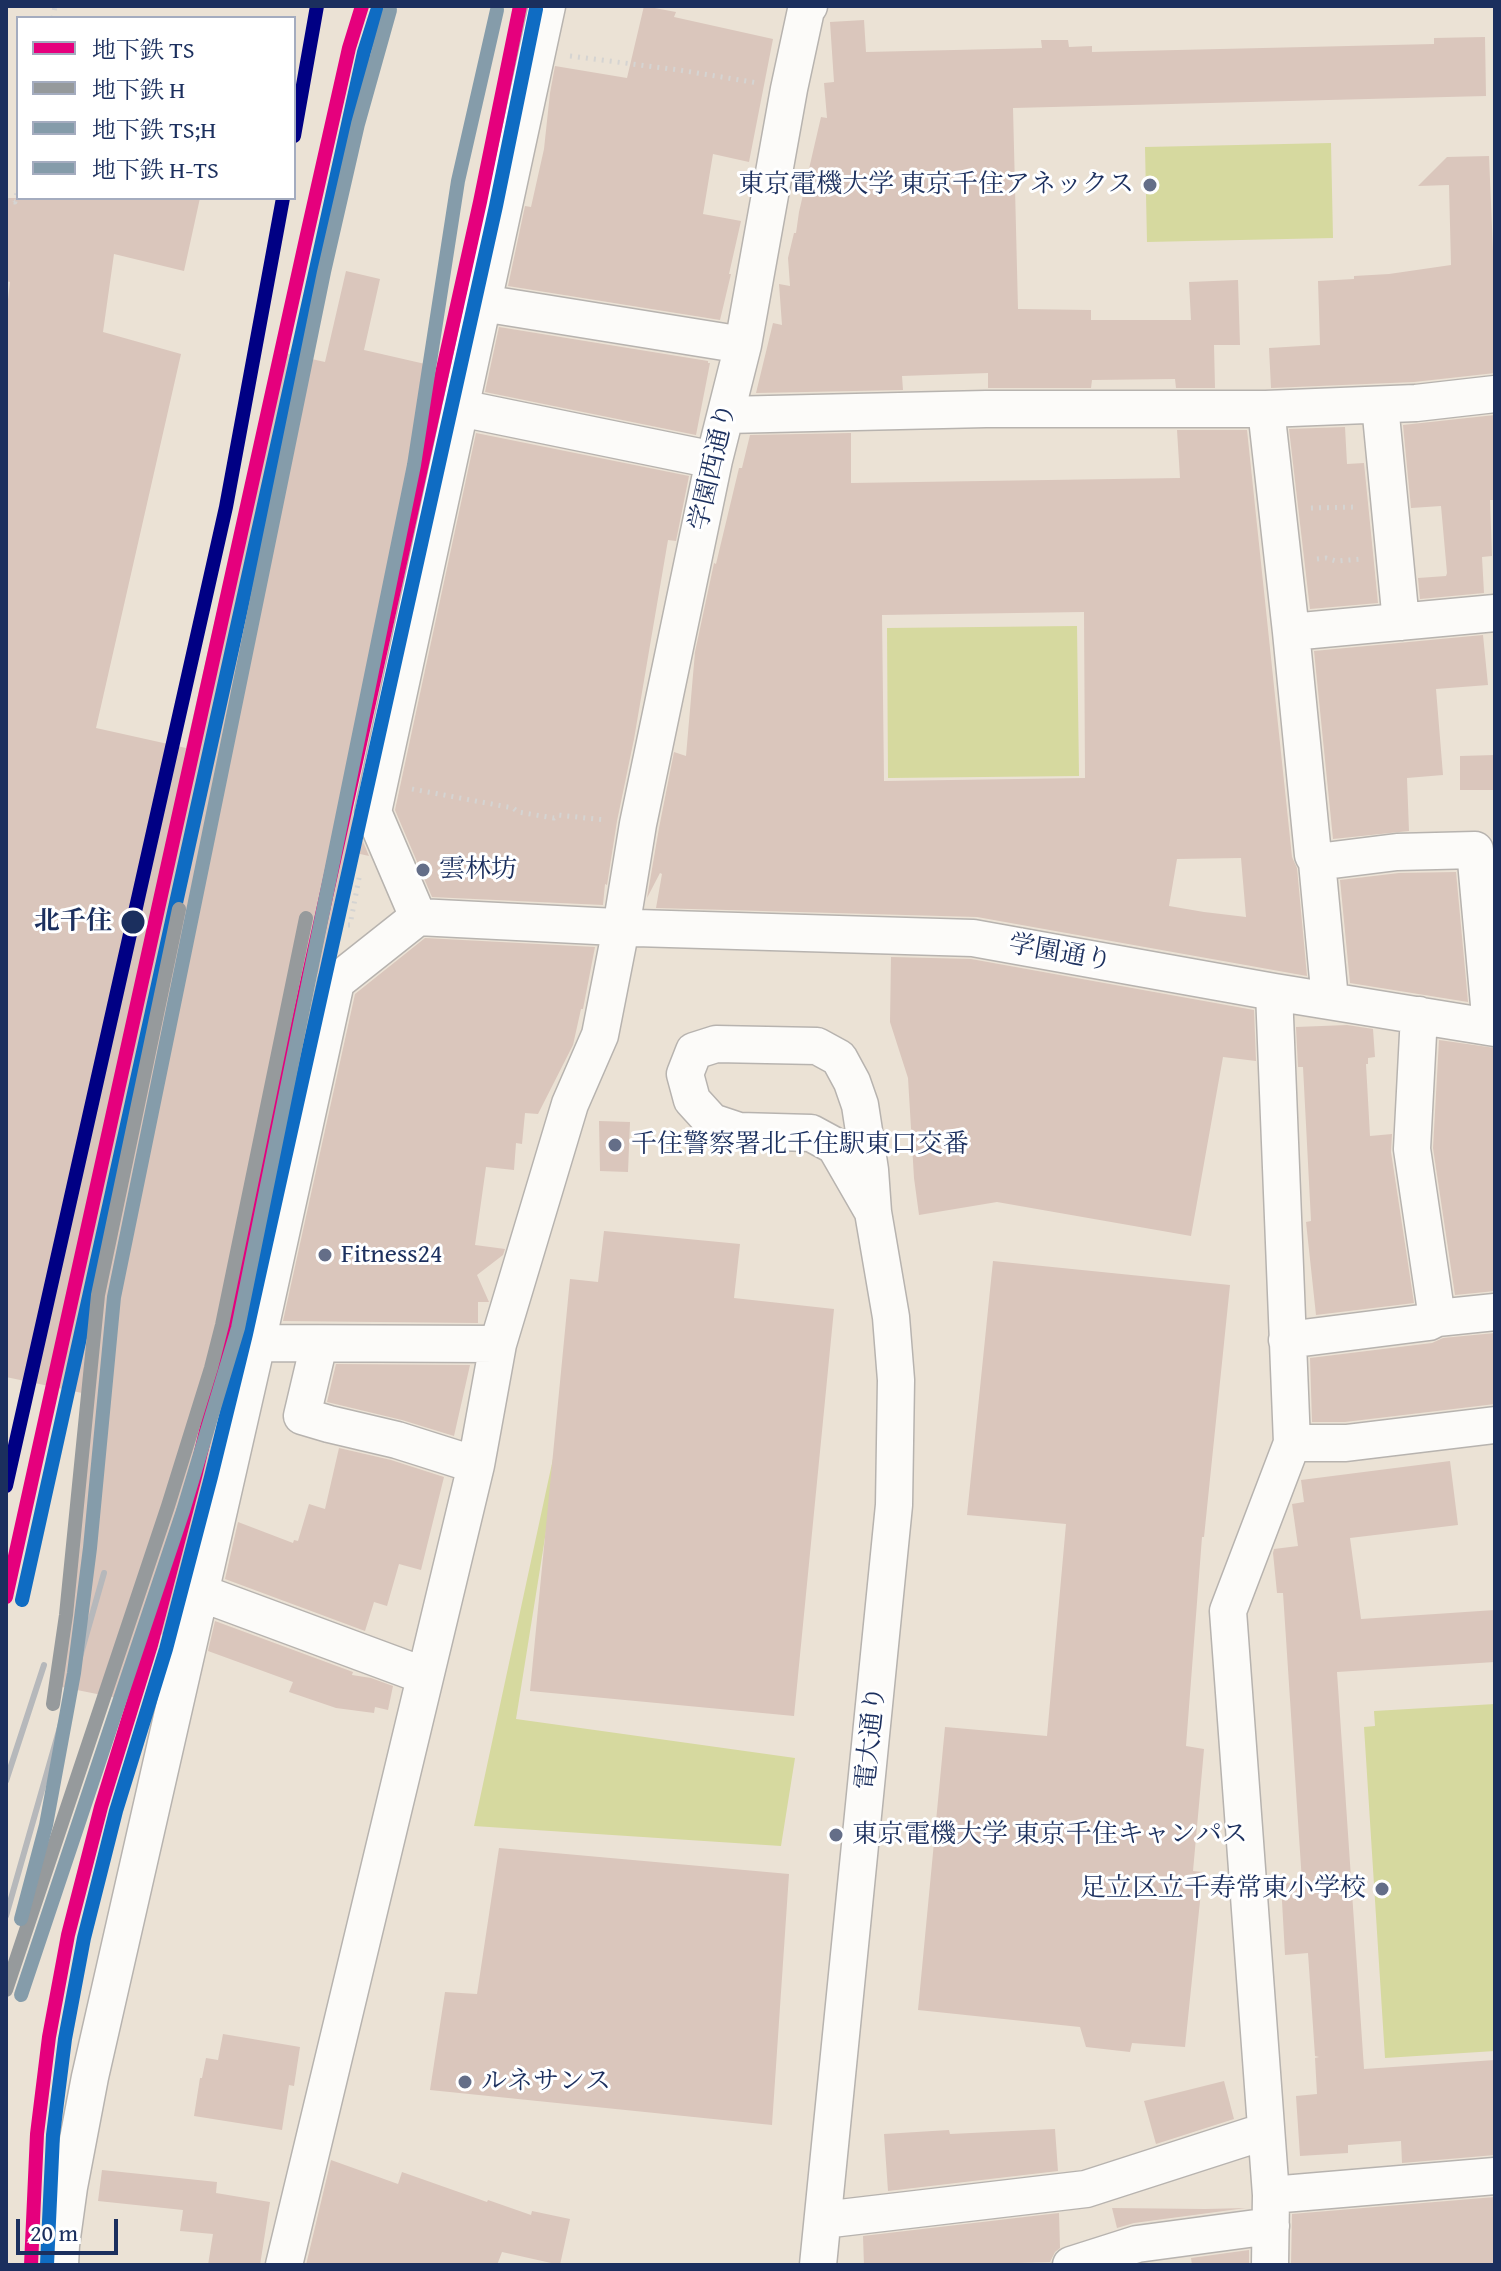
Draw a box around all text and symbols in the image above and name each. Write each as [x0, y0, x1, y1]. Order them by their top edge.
legend [16, 16, 296, 200]
text: 地下鉄 TS [92, 32, 194, 67]
text: 地下鉄 H [92, 72, 185, 107]
text: 地下鉄 TS;H [92, 112, 216, 147]
text: 地下鉄 H-TS [92, 152, 219, 187]
place label: 東京電機大学 東京千住アネックス [738, 169, 1134, 201]
marker: 東京電機大学 東京千住アネックス [1141, 176, 1159, 194]
street label: 学園西通り [684, 400, 744, 534]
place label: 雲林坊 [439, 854, 517, 886]
marker: 雲林坊 [414, 861, 432, 879]
place label: 北千住 [34, 906, 112, 938]
marker: 北千住 [119, 908, 147, 936]
street label: 学園通り [1006, 930, 1114, 978]
place label: 千住警察署北千住駅東口交番 [631, 1129, 969, 1161]
marker: 千住警察署北千住駅東口交番 [606, 1136, 624, 1154]
place label: Fitness24 [341, 1239, 443, 1271]
marker: Fitness24 [316, 1246, 334, 1264]
street label: 電大通り [851, 1685, 893, 1791]
place label: 東京電機大学 東京千住キャンパス [852, 1819, 1248, 1851]
marker: 東京電機大学 東京千住キャンパス [827, 1826, 845, 1844]
place label: 足立区立千寿常東小学校 [1080, 1873, 1366, 1905]
marker: 足立区立千寿常東小学校 [1373, 1880, 1391, 1898]
place label: ルネサンス [481, 2066, 611, 2098]
marker: ルネサンス [456, 2073, 474, 2091]
scale bar [20, 2203, 122, 2253]
text: 20 m [30, 2215, 78, 2250]

